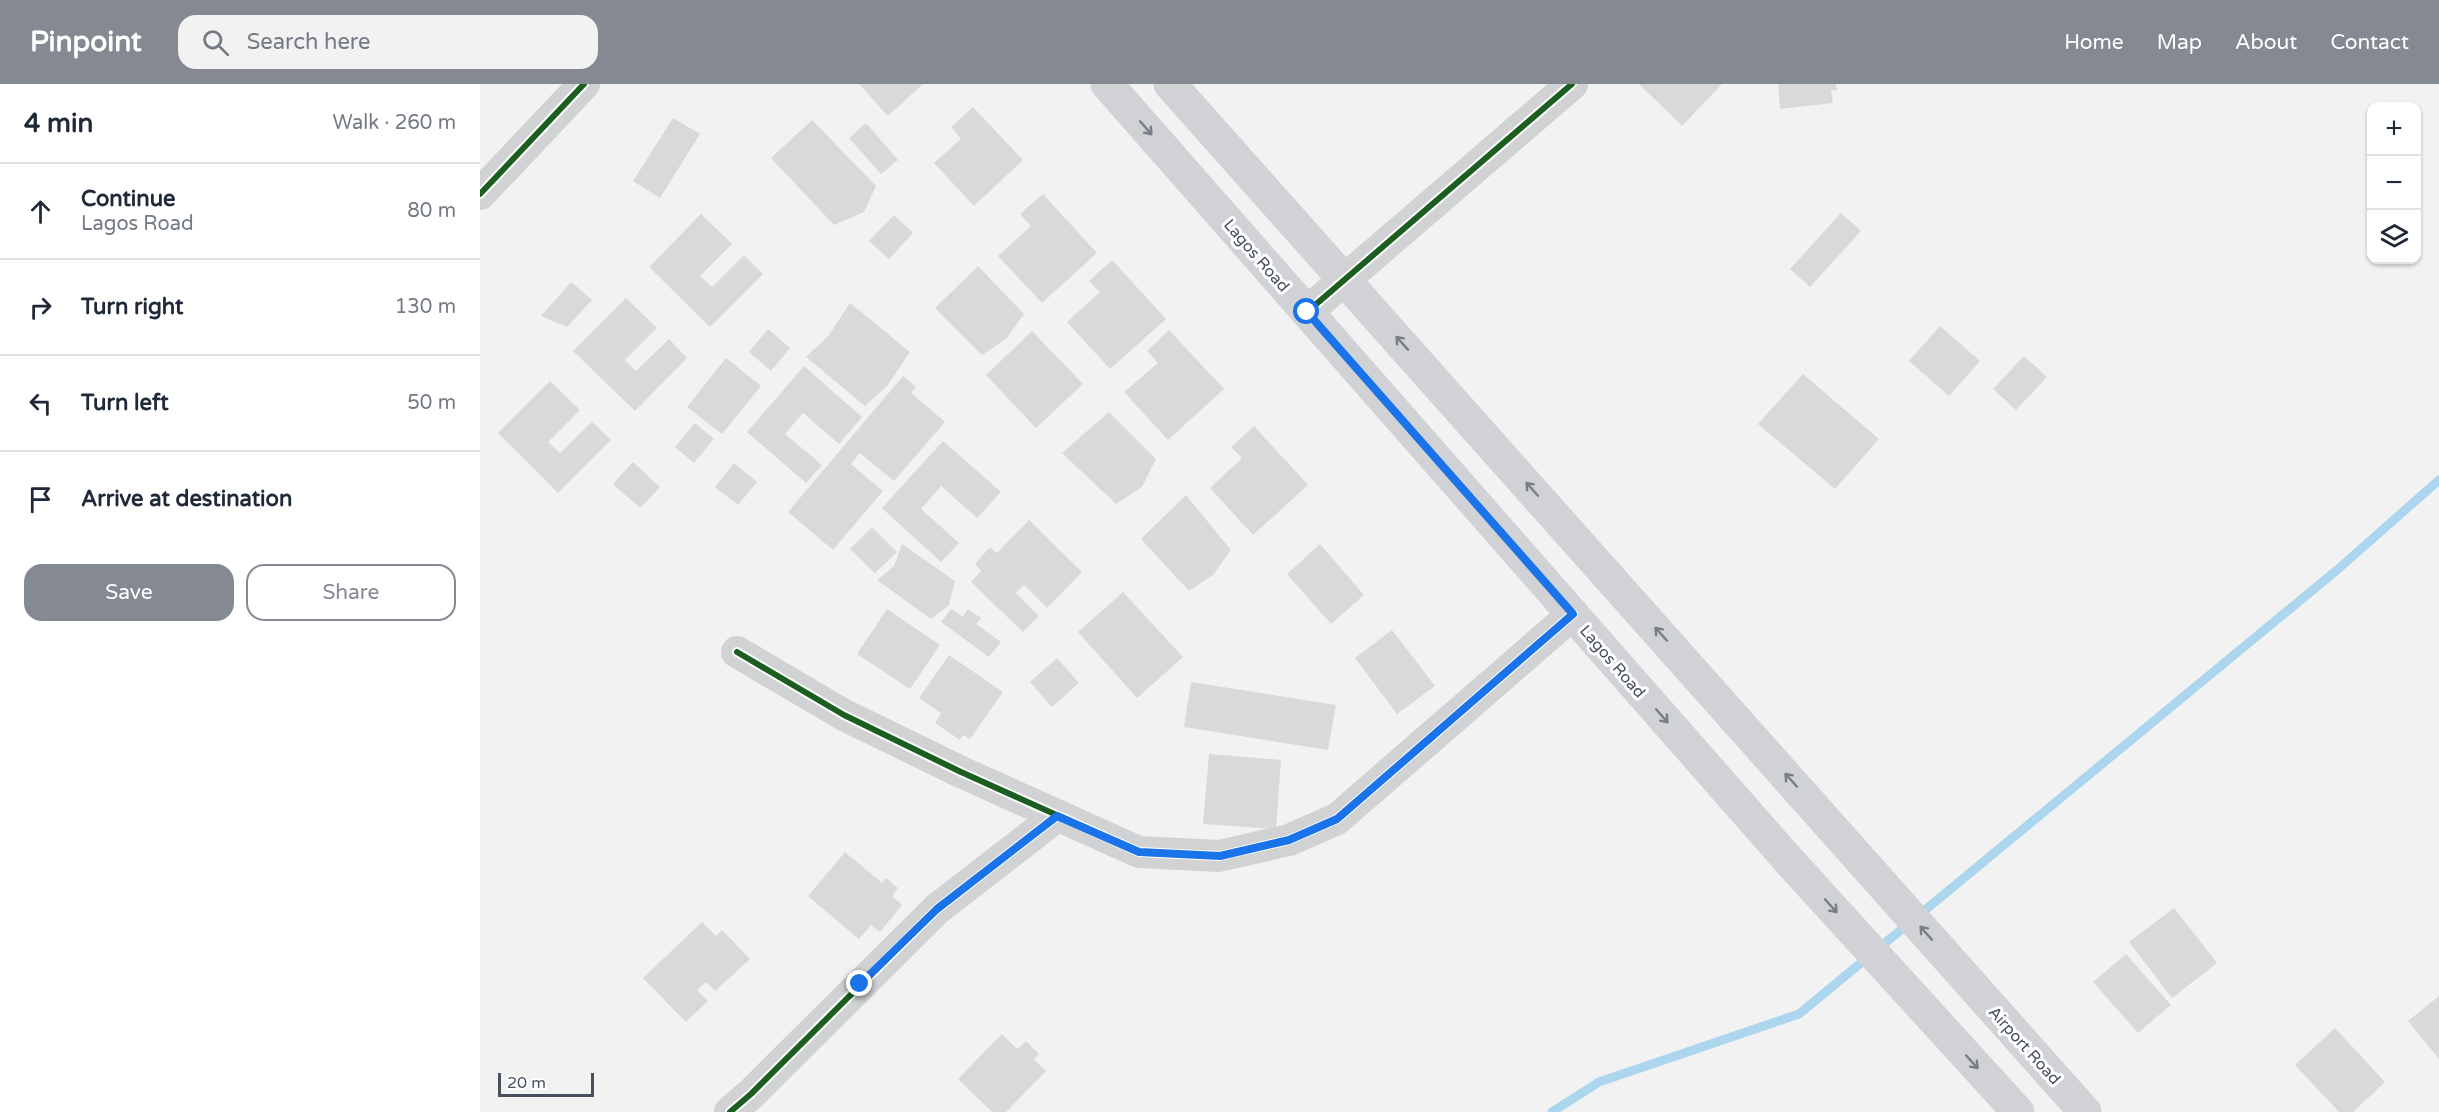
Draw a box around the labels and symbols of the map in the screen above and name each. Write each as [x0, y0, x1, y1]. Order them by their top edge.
one-way arrow [1139, 120, 1153, 135]
street label: Lagos Road [1219, 215, 1293, 296]
route start [1293, 298, 1319, 324]
one-way arrow [1395, 336, 1409, 351]
one-way arrow [1525, 482, 1539, 497]
street label: Lagos Road [1575, 621, 1649, 702]
one-way arrow [1654, 627, 1668, 642]
one-way arrow [1655, 708, 1669, 724]
one-way arrow [1784, 773, 1798, 788]
one-way arrow [1823, 899, 1838, 914]
one-way arrow [1919, 926, 1933, 941]
route end [846, 970, 872, 996]
street label: Airport Road [1984, 1002, 2065, 1089]
one-way arrow [1964, 1054, 1979, 1069]
scale bar [498, 1070, 594, 1098]

